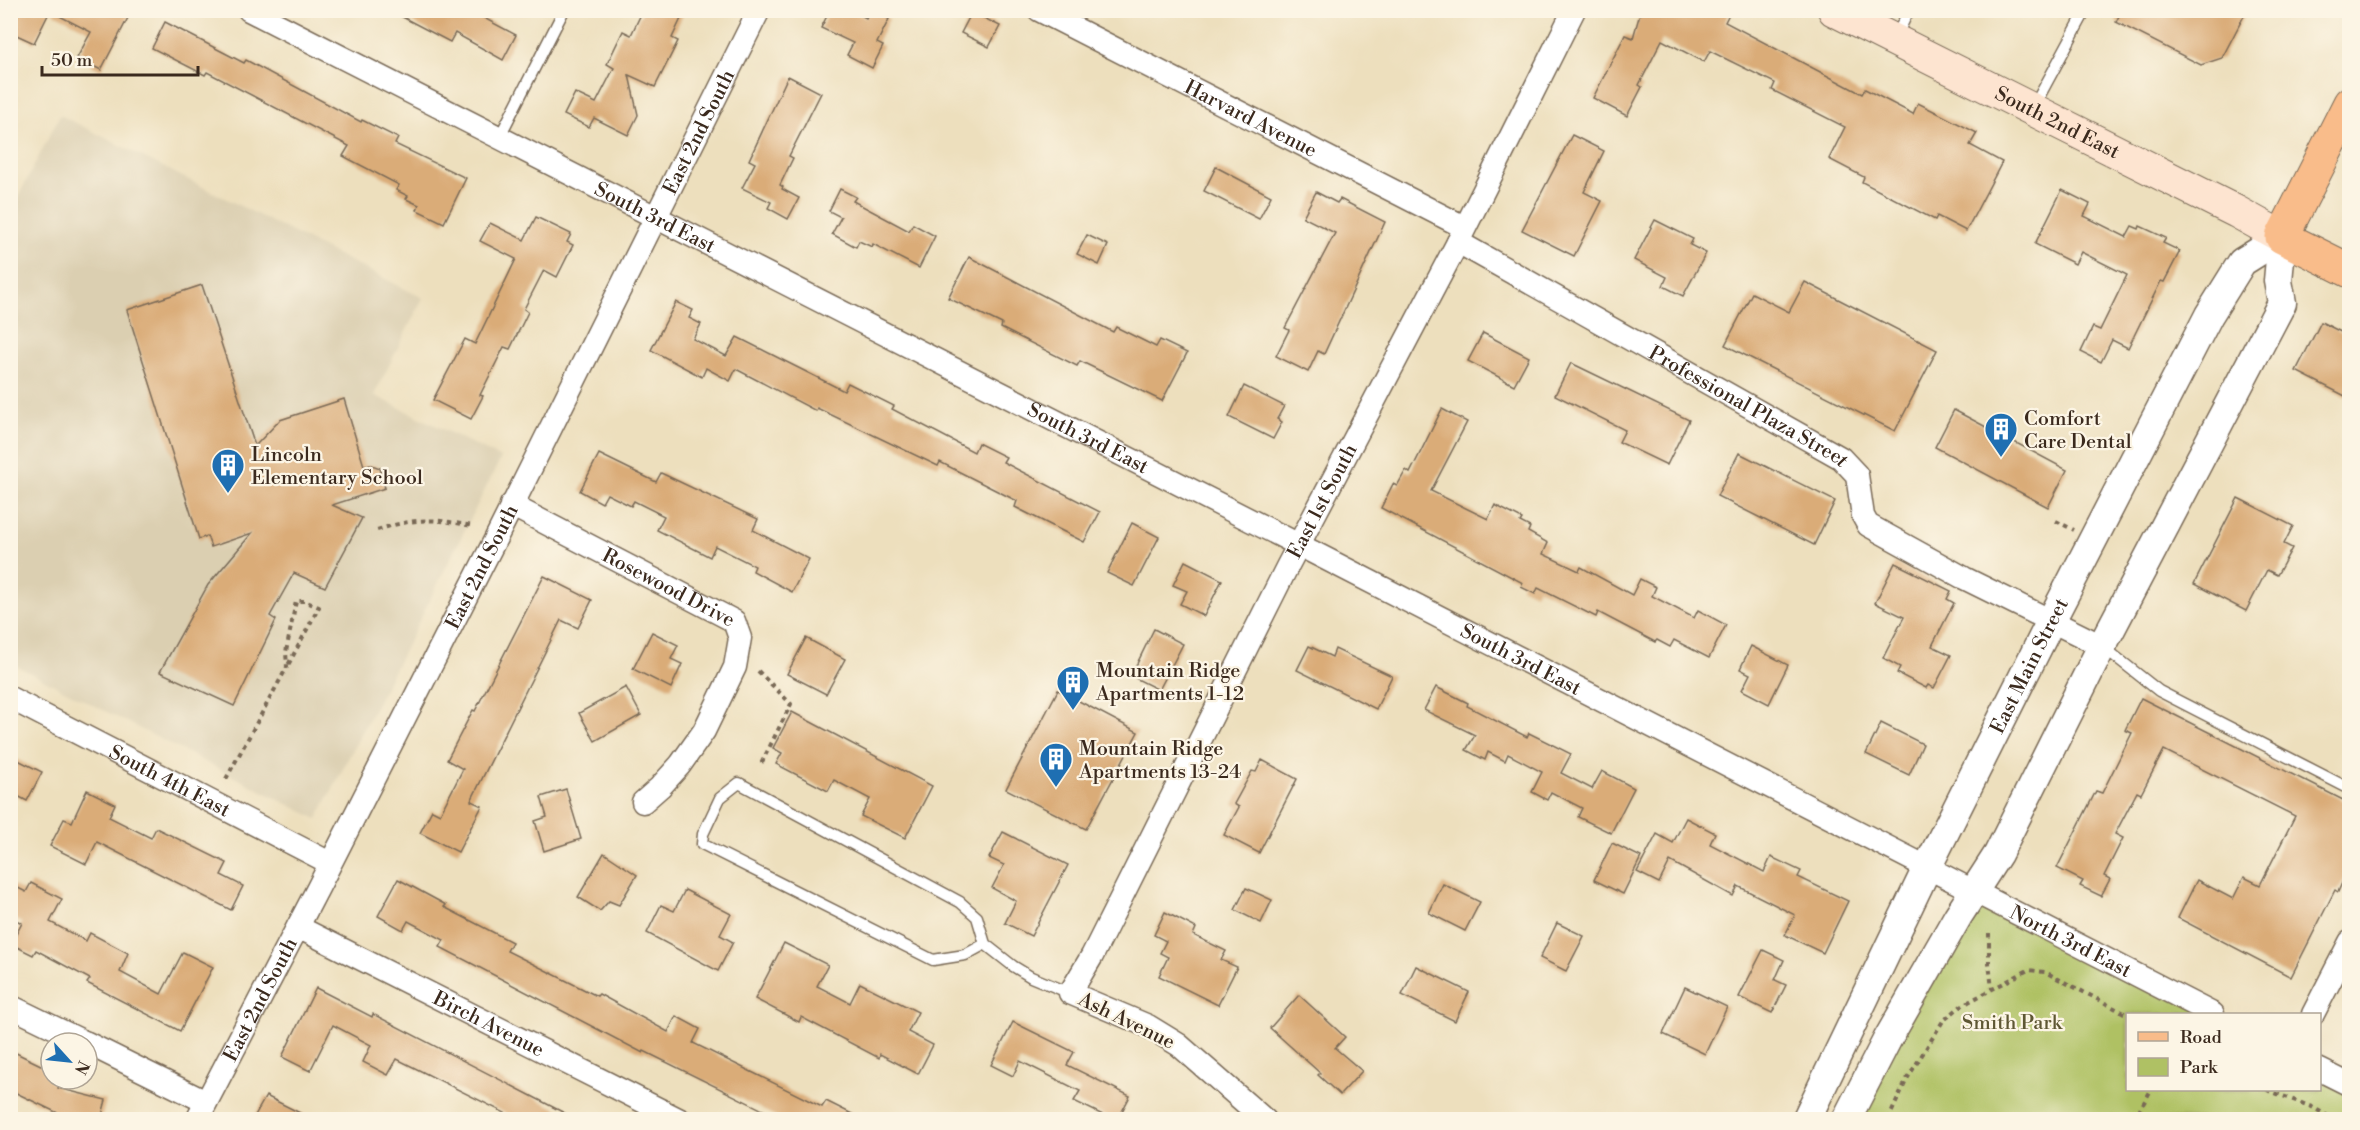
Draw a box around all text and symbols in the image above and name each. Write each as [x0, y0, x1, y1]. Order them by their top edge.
scale bar [42, 39, 198, 77]
text: 50 m [51, 49, 93, 72]
street label: East 2nd South [658, 66, 741, 199]
street label: Harvard Avenue [1180, 75, 1321, 164]
street label: South 2nd East [1990, 82, 2123, 165]
street label: South 3rd East [590, 177, 719, 260]
street label: Professional Plaza Street [1644, 341, 1854, 473]
street label: South 3rd East [1023, 398, 1152, 480]
place label: Comfort Care Dental [2024, 407, 2132, 455]
building icon: Comfort Care Dental [1983, 411, 2019, 458]
street label: East 1st South [1283, 440, 1364, 563]
place label: Lincoln Elementary School [251, 443, 423, 491]
building icon: Lincoln Elementary School [210, 447, 246, 494]
street label: East 2nd South [441, 501, 525, 634]
street label: Rosewood Drive [598, 544, 739, 633]
street label: East Main Street [1985, 594, 2075, 738]
street label: South 3rd East [1456, 619, 1585, 702]
place label: Mountain Ridge Apartments 1-12 [1095, 659, 1244, 707]
building icon: Mountain Ridge Apartments 1-12 [1055, 664, 1091, 711]
place label: Mountain Ridge Apartments 13-24 [1078, 737, 1241, 785]
street label: South 4th East [105, 740, 234, 823]
building icon: Mountain Ridge Apartments 13-24 [1038, 741, 1074, 788]
street label: North 3rd East [2005, 901, 2135, 984]
street label: East 2nd South [219, 934, 304, 1066]
street label: Birch Avenue [428, 986, 548, 1063]
street label: Ash Avenue [1073, 987, 1179, 1055]
park label: Smith Park [1962, 1011, 2064, 1036]
legend [2126, 1013, 2321, 1091]
text: Road [2180, 1026, 2223, 1049]
north arrow [39, 1031, 99, 1091]
text: Park [2180, 1056, 2219, 1079]
text: N [70, 1057, 93, 1078]

